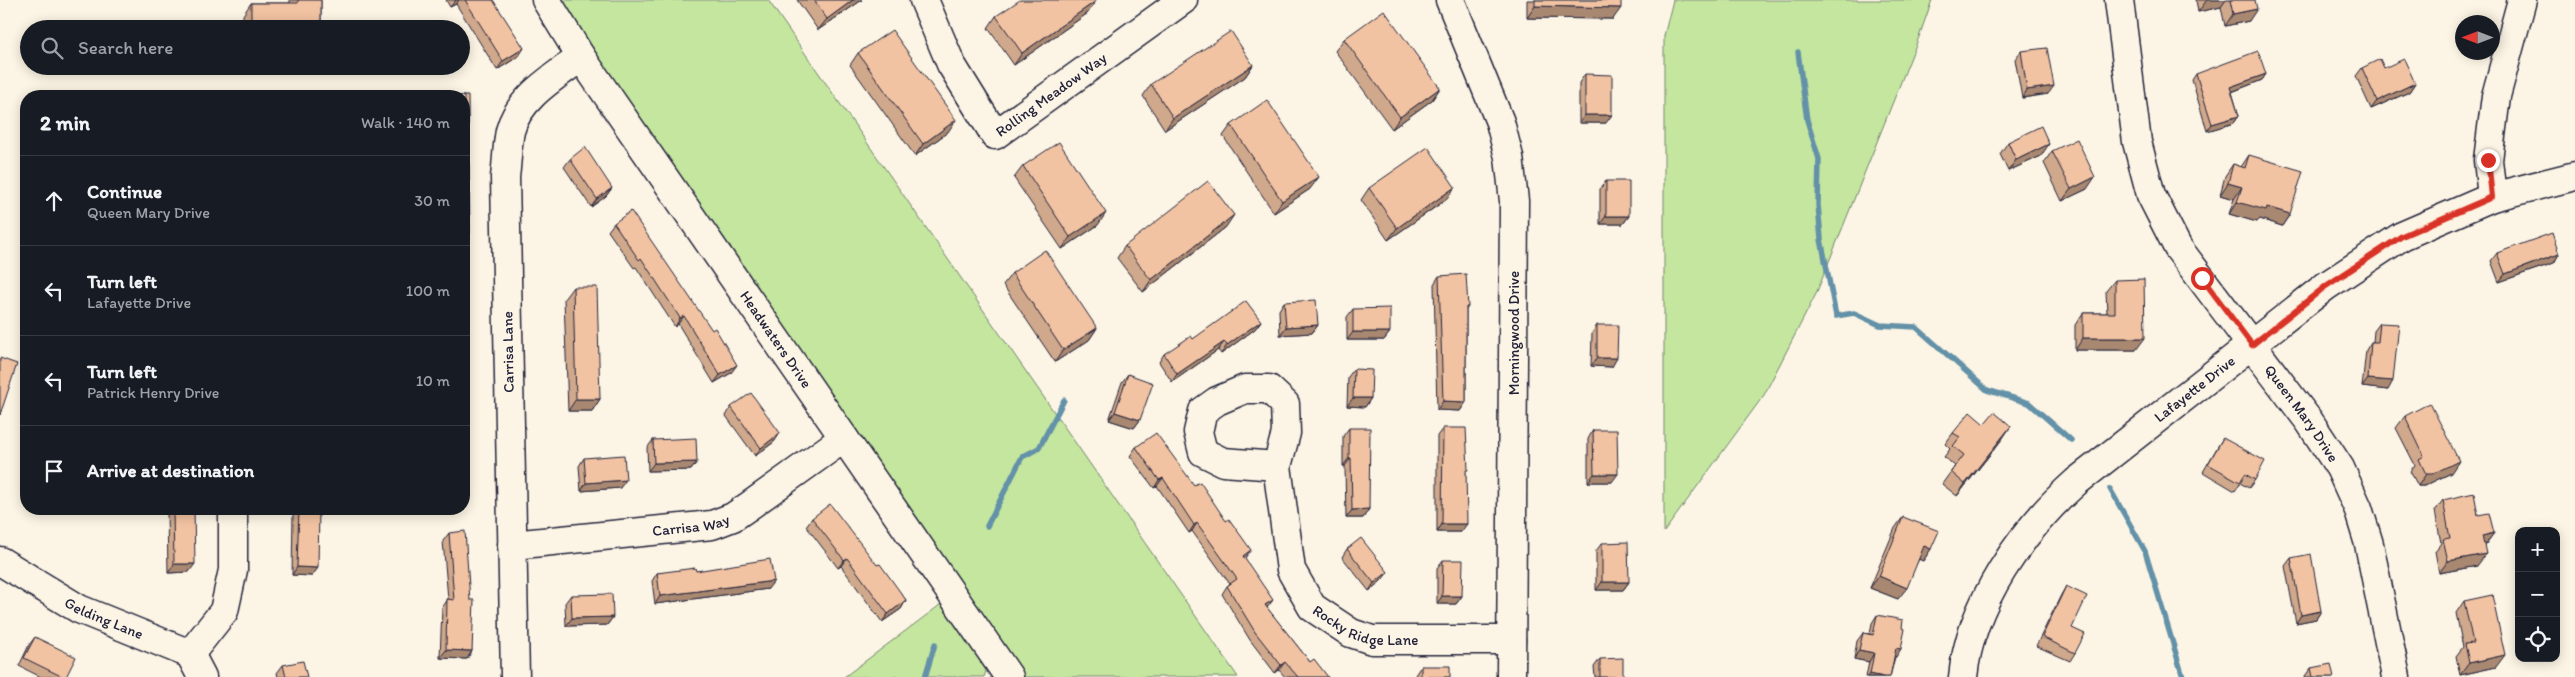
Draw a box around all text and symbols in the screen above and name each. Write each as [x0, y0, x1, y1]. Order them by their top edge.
north arrow [2455, 15, 2500, 60]
search box [20, 20, 470, 75]
icon: search [38, 34, 66, 62]
text: Search here [78, 36, 173, 59]
street label: Rolling Meadow Way [992, 49, 1110, 141]
text: 2 min [40, 110, 90, 135]
text: Walk · 140 m [361, 113, 450, 132]
route end [2477, 149, 2500, 172]
text: Continue [87, 180, 162, 203]
icon: ahead [40, 187, 68, 215]
text: 30 m [414, 191, 450, 210]
text: Queen Mary Drive [87, 203, 210, 222]
route start [2191, 267, 2214, 290]
text: Turn left [87, 270, 157, 293]
street label: Morningwood Drive [1505, 271, 1523, 395]
icon: left [40, 277, 68, 305]
text: 100 m [406, 281, 450, 300]
street label: Headwaters Drive [736, 287, 816, 391]
text: Lafayette Drive [87, 293, 191, 312]
street label: Carrisa Lane [498, 311, 518, 393]
street label: Lafayette Drive [2151, 352, 2239, 426]
text: Turn left [87, 360, 157, 383]
street label: Queen Mary Drive [2261, 361, 2343, 465]
icon: left [40, 367, 68, 395]
text: 10 m [416, 371, 450, 390]
text: Patrick Henry Drive [87, 383, 219, 402]
icon: arrive [40, 457, 68, 485]
text: Arrive at destination [87, 459, 254, 482]
street label: Carrisa Way [651, 510, 732, 540]
map controls [2515, 527, 2560, 662]
button: + [2515, 527, 2560, 572]
button: − [2515, 572, 2560, 617]
street label: Gelding Lane [61, 593, 146, 643]
street label: Rocky Ridge Lane [1309, 601, 1418, 649]
button: locate [2515, 617, 2560, 662]

